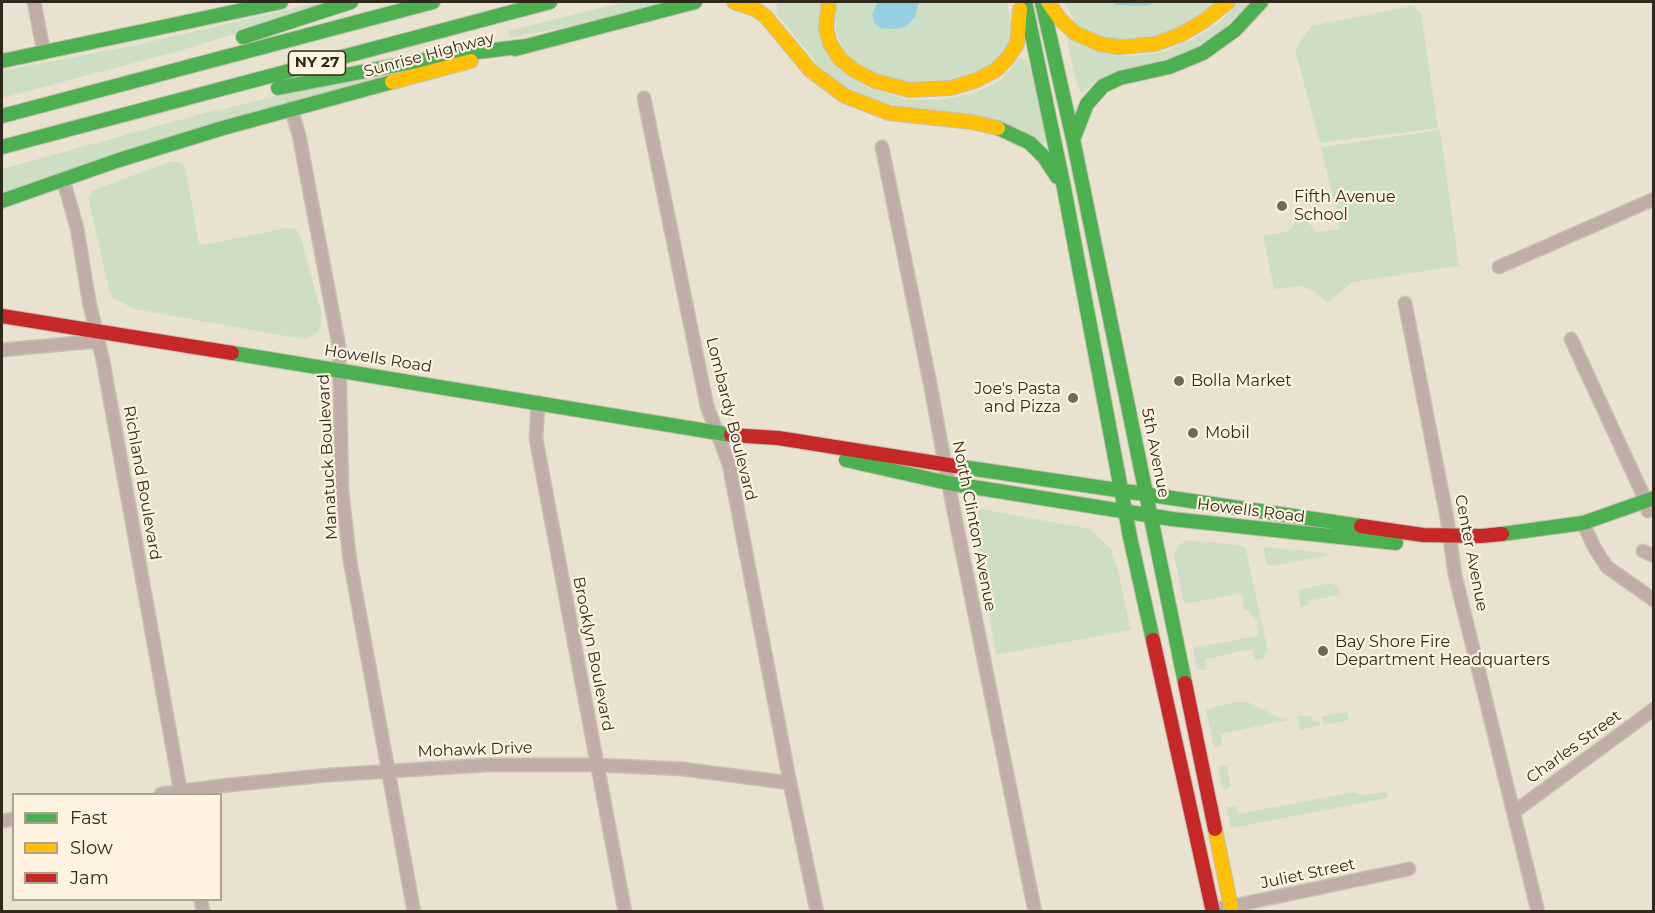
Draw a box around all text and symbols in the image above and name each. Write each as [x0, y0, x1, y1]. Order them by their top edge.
street label: Sunrise Highway [362, 28, 496, 82]
road number: NY 27 [288, 51, 346, 75]
place label: Fifth Avenue School [1294, 187, 1396, 225]
marker: Fifth Avenue School [1275, 199, 1289, 213]
street label: Lombardy Boulevard [701, 335, 761, 503]
street label: Howells Road [323, 341, 433, 377]
place label: Bolla Market [1191, 371, 1292, 391]
street label: Manatuck Boulevard [314, 373, 342, 541]
marker: Bolla Market [1172, 374, 1186, 388]
place label: Joe's Pasta and Pizza [974, 379, 1061, 417]
marker: Joe's Pasta and Pizza [1066, 391, 1080, 405]
street label: Richland Boulevard [119, 404, 165, 562]
street label: 5th Avenue [1137, 407, 1173, 499]
place label: Mobil [1205, 423, 1250, 443]
marker: Mobil [1186, 426, 1200, 440]
street label: North Clinton Avenue [948, 439, 1000, 613]
street label: Center Avenue [1450, 493, 1492, 613]
street label: Howells Road [1196, 495, 1306, 527]
street label: Brooklyn Boulevard [569, 575, 617, 733]
place label: Bay Shore Fire Department Headquarters [1335, 632, 1550, 670]
marker: Bay Shore Fire Department Headquarters [1316, 644, 1330, 658]
street label: Charles Street [1523, 706, 1625, 788]
street label: Mohawk Drive [417, 738, 533, 762]
legend [12, 793, 222, 901]
text: Fast [70, 807, 108, 829]
text: Slow [70, 837, 113, 859]
street label: Juliet Street [1259, 855, 1357, 893]
text: Jam [70, 867, 109, 889]

